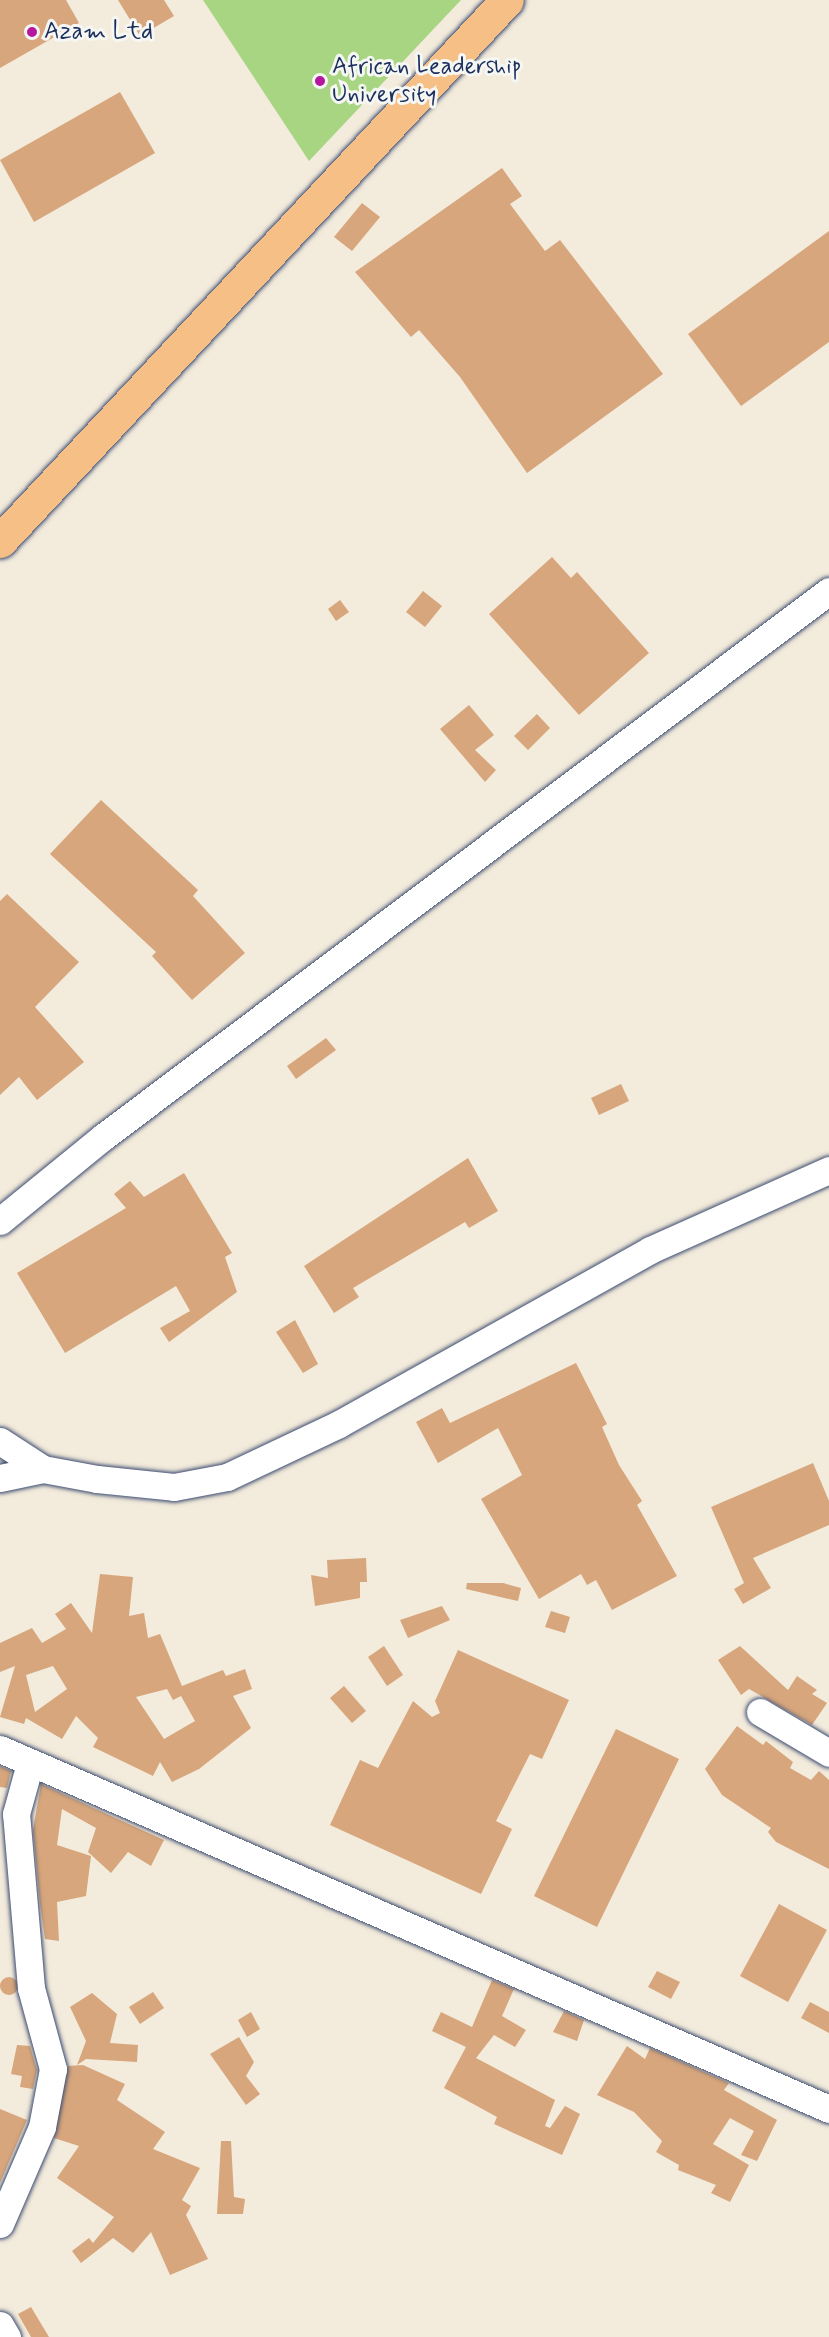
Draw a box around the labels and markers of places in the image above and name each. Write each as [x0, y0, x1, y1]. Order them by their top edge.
place label: Azam Ltd [44, 18, 149, 46]
marker: Azam Ltd [25, 25, 39, 39]
place label: African Leadership University [332, 53, 524, 109]
marker: African Leadership University [313, 74, 327, 88]

